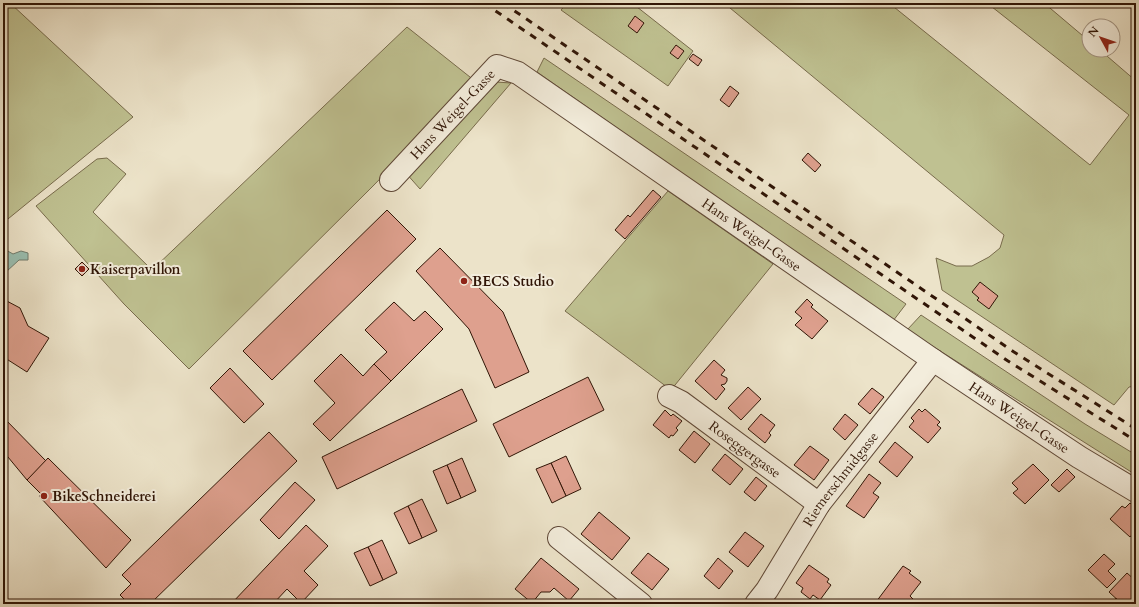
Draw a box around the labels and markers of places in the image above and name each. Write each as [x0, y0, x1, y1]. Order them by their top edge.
place label: Kaiserpavillon [90, 260, 181, 279]
marker: Kaiserpavillon [77, 264, 87, 274]
place label: BECS Studio [472, 272, 554, 291]
marker: BECS Studio [459, 276, 469, 286]
place label: BikeSchneiderei [52, 487, 156, 506]
marker: BikeSchneiderei [39, 491, 49, 501]

